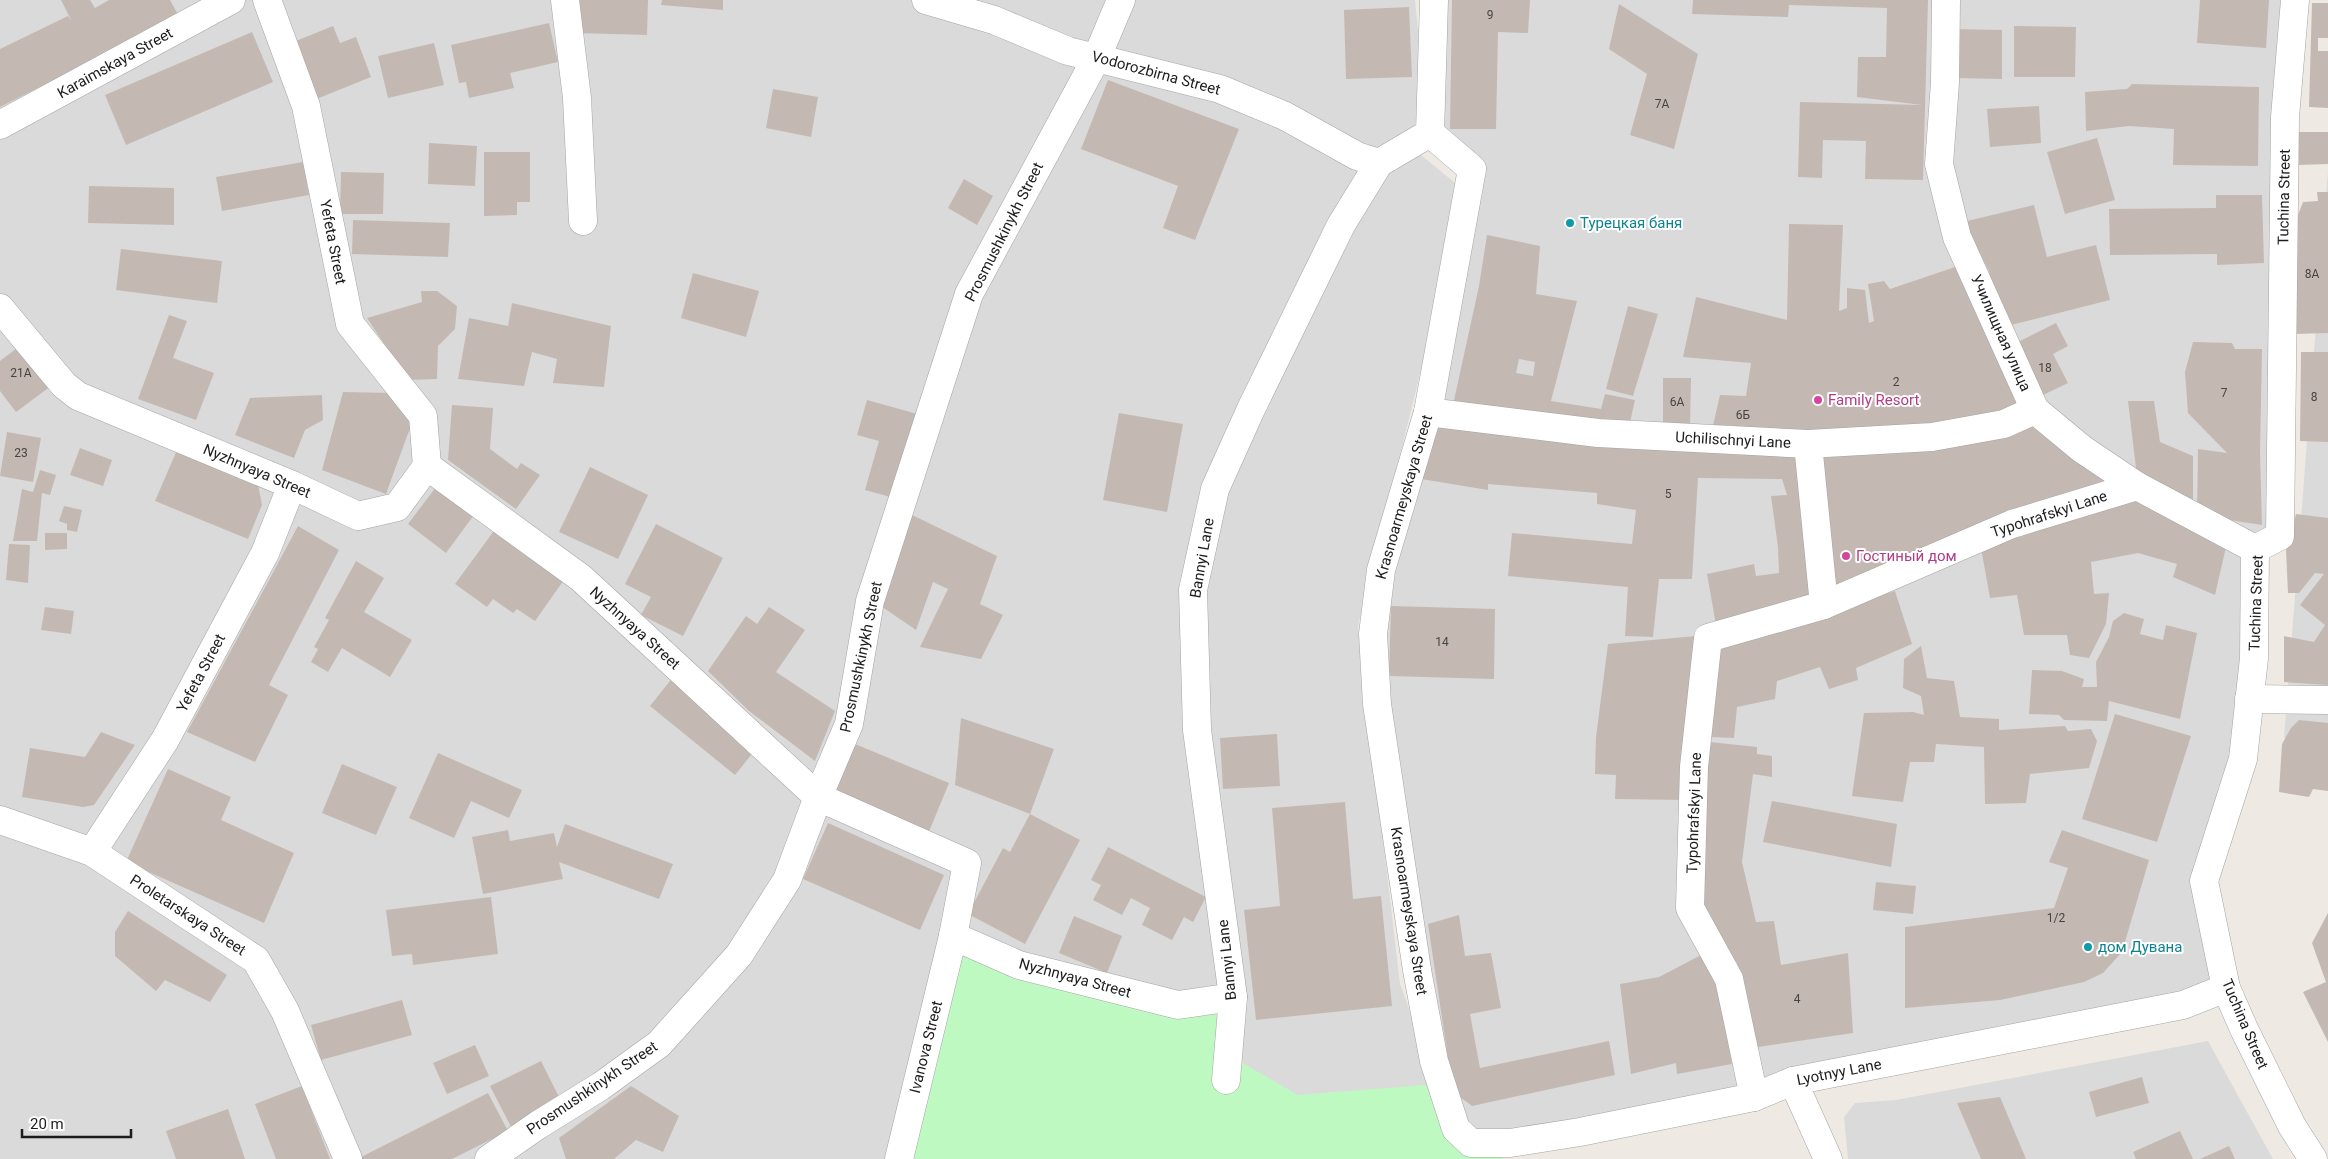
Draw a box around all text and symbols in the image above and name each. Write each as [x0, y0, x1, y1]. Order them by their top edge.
house number: 9 [1487, 8, 1493, 22]
street label: Karaimskaya Street [54, 24, 176, 102]
street label: Vodorozbirna Street [1090, 47, 1222, 99]
house number: 7А [1655, 97, 1669, 111]
street label: Tuchina Street [2274, 149, 2294, 245]
street label: Prosmushkinykh Street [961, 159, 1047, 305]
street label: Yefeta Street [316, 198, 350, 286]
place label: Турецкая баня [1580, 214, 1682, 232]
marker: Турецкая баня [1564, 217, 1576, 229]
house number: 8А [2305, 267, 2319, 281]
street label: Училищная улица [1967, 272, 2035, 394]
house number: 18 [2038, 361, 2052, 375]
house number: 21А [10, 366, 32, 380]
house number: 2 [1893, 375, 1900, 389]
house number: 7 [2221, 386, 2228, 400]
house number: 8 [2311, 390, 2318, 404]
place label: Family Resort [1828, 391, 1919, 409]
marker: Family Resort [1812, 394, 1824, 406]
house number: 6А [1670, 395, 1684, 409]
house number: 6Б [1736, 408, 1751, 422]
street label: Krasnoarmeyskaya Street [1372, 413, 1436, 581]
street label: Uchilischnyi Lane [1675, 428, 1791, 452]
street label: Nyzhnyaya Street [200, 440, 314, 502]
house number: 23 [14, 446, 28, 460]
house number: 5 [1665, 487, 1672, 501]
street label: Typohrafskyi Lane [1989, 487, 2109, 541]
street label: Bannyi Lane [1186, 517, 1218, 599]
place label: Гостиный дом [1856, 547, 1957, 565]
marker: Гостиный дом [1840, 550, 1852, 562]
street label: Tuchina Street [2245, 555, 2267, 651]
street label: Prosmushkinykh Street [836, 580, 886, 734]
street label: Nyzhnyaya Street [586, 583, 684, 673]
street label: Yefeta Street [173, 631, 229, 715]
house number: 14 [1435, 635, 1449, 649]
street label: Typohrafskyi Lane [1683, 752, 1705, 874]
street label: Krasnoarmeyskaya Street [1387, 826, 1431, 997]
street label: Proletarskaya Street [127, 871, 249, 959]
house number: 1/2 [2047, 911, 2065, 925]
street label: Bannyi Lane [1214, 919, 1240, 1001]
place label: дом Дувана [2098, 938, 2182, 956]
marker: дом Дувана [2082, 941, 2094, 953]
street label: Nyzhnyaya Street [1017, 954, 1133, 1002]
street label: Tuchina Street [2218, 976, 2272, 1072]
house number: 4 [1794, 992, 1801, 1006]
street label: Ivanova Street [906, 999, 946, 1095]
street label: Prosmushkinykh Street [523, 1037, 661, 1138]
street label: Lyotnyy Lane [1795, 1055, 1883, 1089]
scale bar [22, 1106, 131, 1138]
text: 20 m [30, 1115, 64, 1133]

